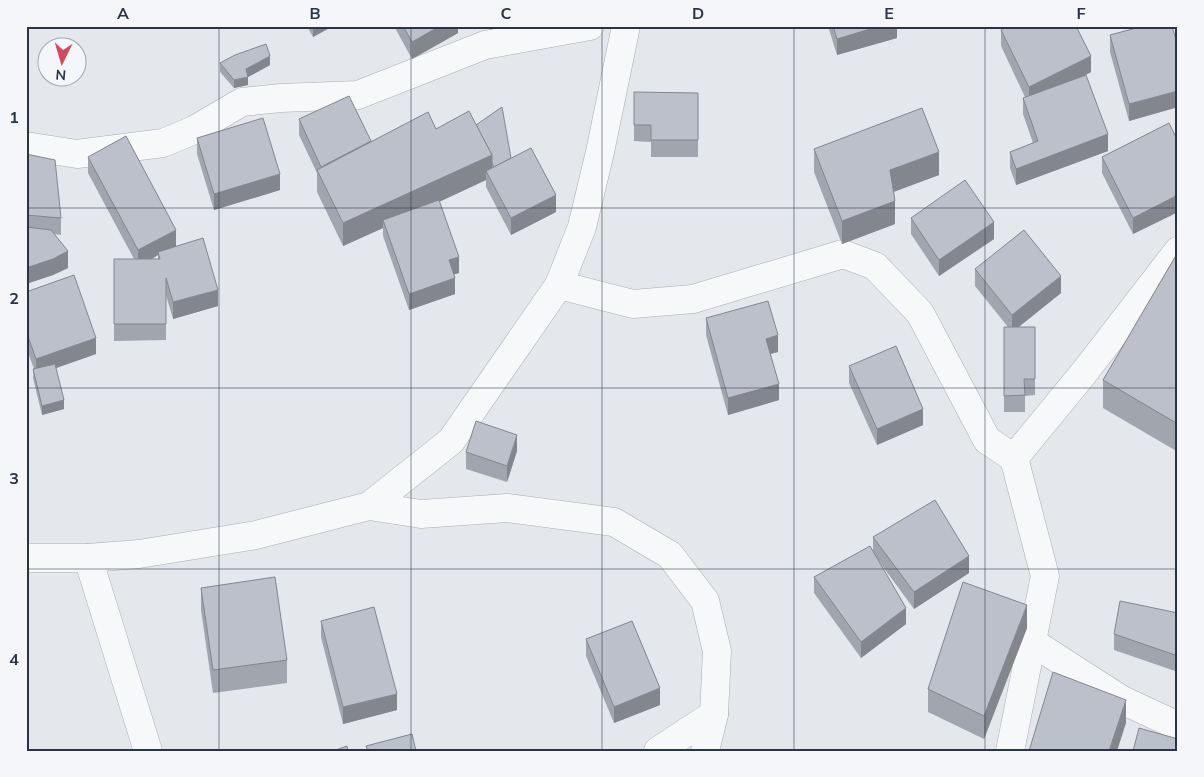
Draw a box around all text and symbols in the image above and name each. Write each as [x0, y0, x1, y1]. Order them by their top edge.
text: A [117, 3, 129, 23]
text: B [309, 3, 321, 23]
text: C [501, 3, 512, 23]
text: D [692, 3, 704, 23]
text: E [884, 3, 894, 23]
text: F [1076, 3, 1086, 23]
north arrow [38, 38, 88, 88]
text: N [55, 66, 67, 84]
text: 1 [9, 107, 19, 127]
text: 2 [9, 288, 19, 308]
text: 3 [9, 468, 19, 488]
text: 4 [9, 649, 19, 669]

